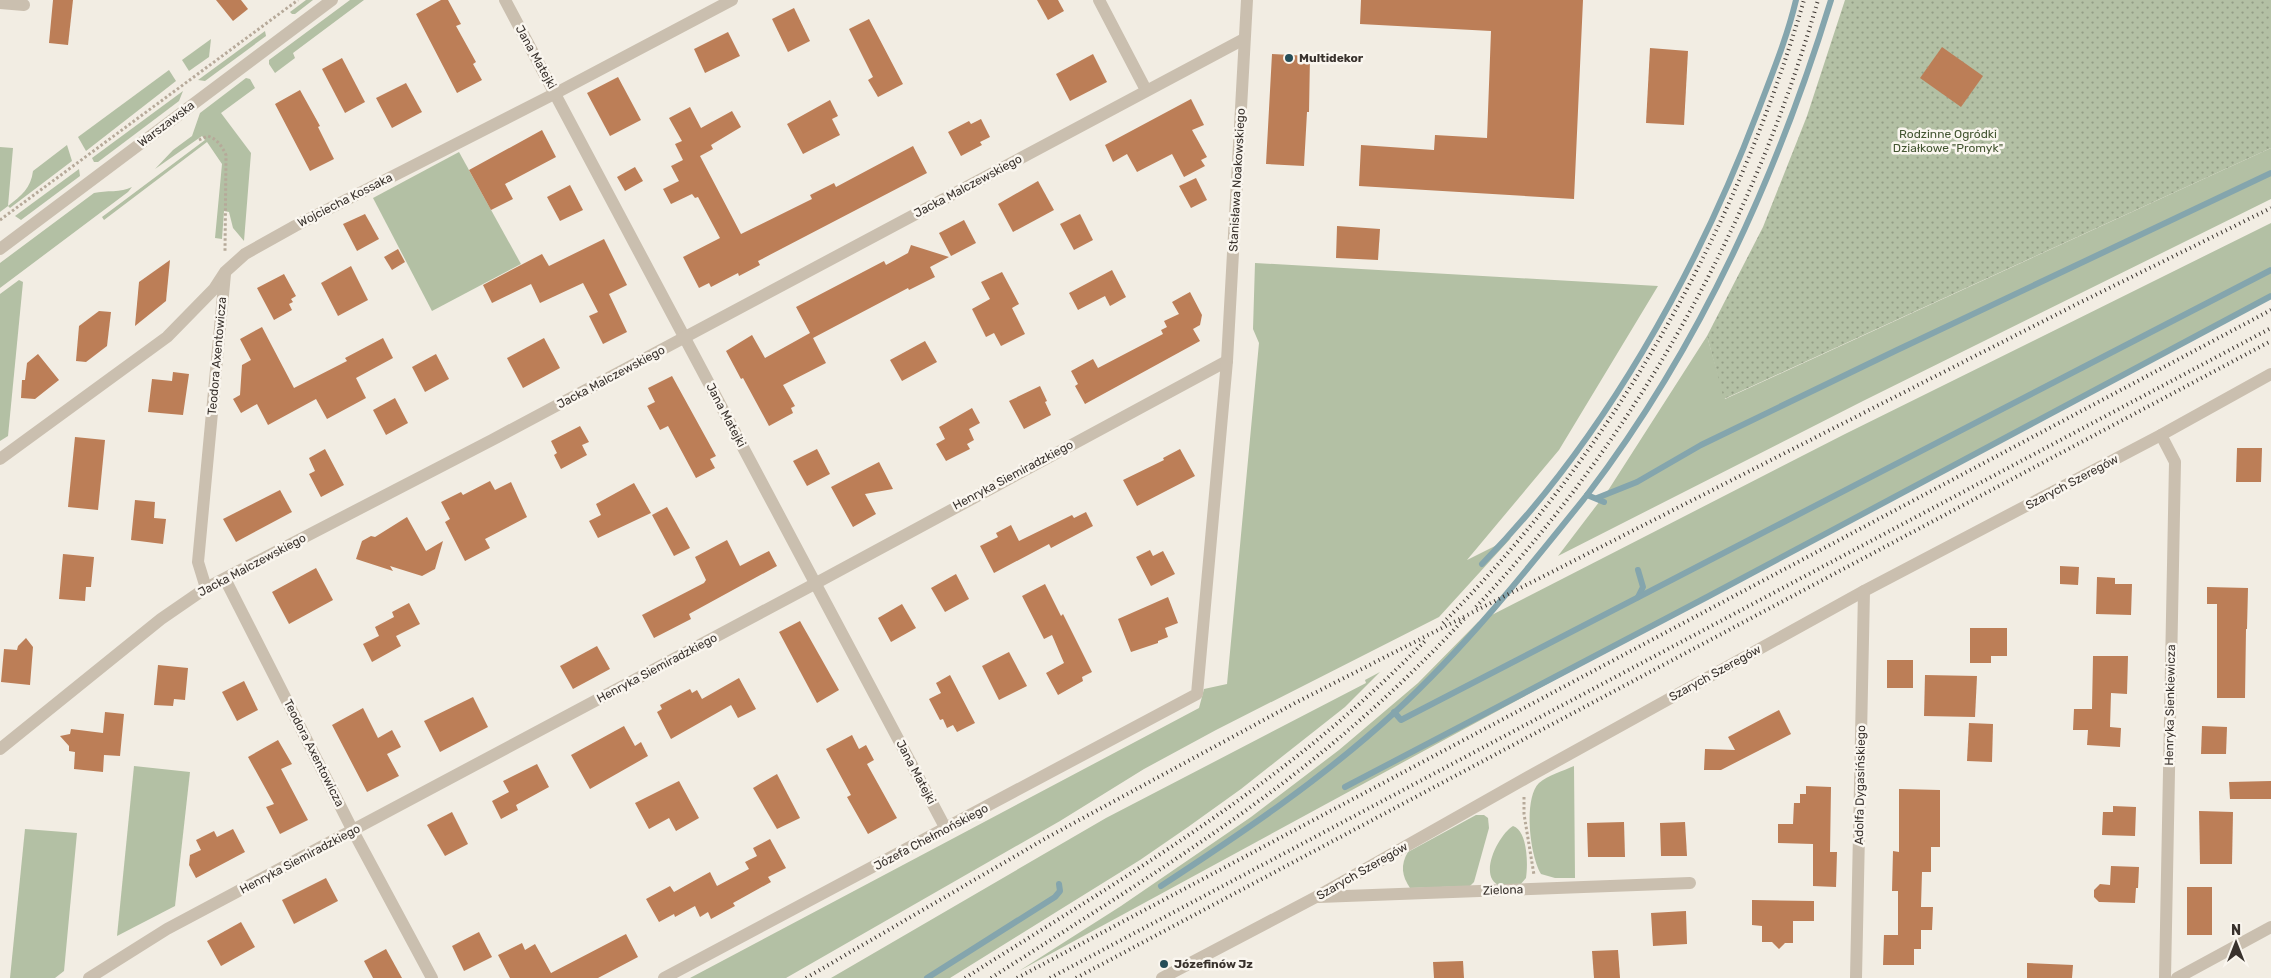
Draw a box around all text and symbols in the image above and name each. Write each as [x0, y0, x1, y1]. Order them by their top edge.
street label: Jana Matejki [513, 23, 559, 91]
place label: Multidekor [1299, 51, 1364, 65]
marker: Multidekor [1283, 52, 1295, 64]
street label: Warszawska [135, 98, 197, 150]
street label: Stanisława Noakowskiego [1226, 108, 1248, 252]
park label: Rodzinne Ogródki Działkowe "Promyk" [1893, 127, 2003, 155]
street label: Jacka Malczewskiego [912, 152, 1024, 220]
street label: Wojciecha Kossaka [295, 170, 395, 230]
street label: Teodora Axentowicza [205, 296, 229, 416]
street label: Jacka Malczewskiego [555, 343, 667, 411]
street label: Jana Matejki [703, 381, 749, 450]
street label: Henryka Siemiradzkiego [950, 437, 1076, 513]
street label: Szarych Szeregów [2023, 451, 2121, 512]
street label: Jacka Malczewskiego [196, 531, 308, 599]
street label: Henryka Siemiradzkiego [594, 630, 720, 706]
street label: Szarych Szeregów [1667, 642, 1764, 704]
street label: Henryka Sienkiewicza [2162, 644, 2178, 766]
street label: Teodora Axentowicza [281, 697, 347, 809]
street label: Adolfa Dygasińskiego [1852, 725, 1868, 845]
street label: Jana Matejki [893, 738, 939, 807]
street label: Józefa Chełmońskiego [871, 801, 991, 873]
street label: Henryka Siemiradzkiego [237, 821, 363, 897]
street label: Szarych Szeregów [1314, 839, 1410, 903]
street label: Zielona [1483, 882, 1523, 898]
north arrow [2211, 918, 2261, 968]
text: N [2231, 922, 2241, 939]
place label: Józefinów Jz [1174, 957, 1253, 971]
marker: Józefinów Jz [1158, 958, 1170, 970]

